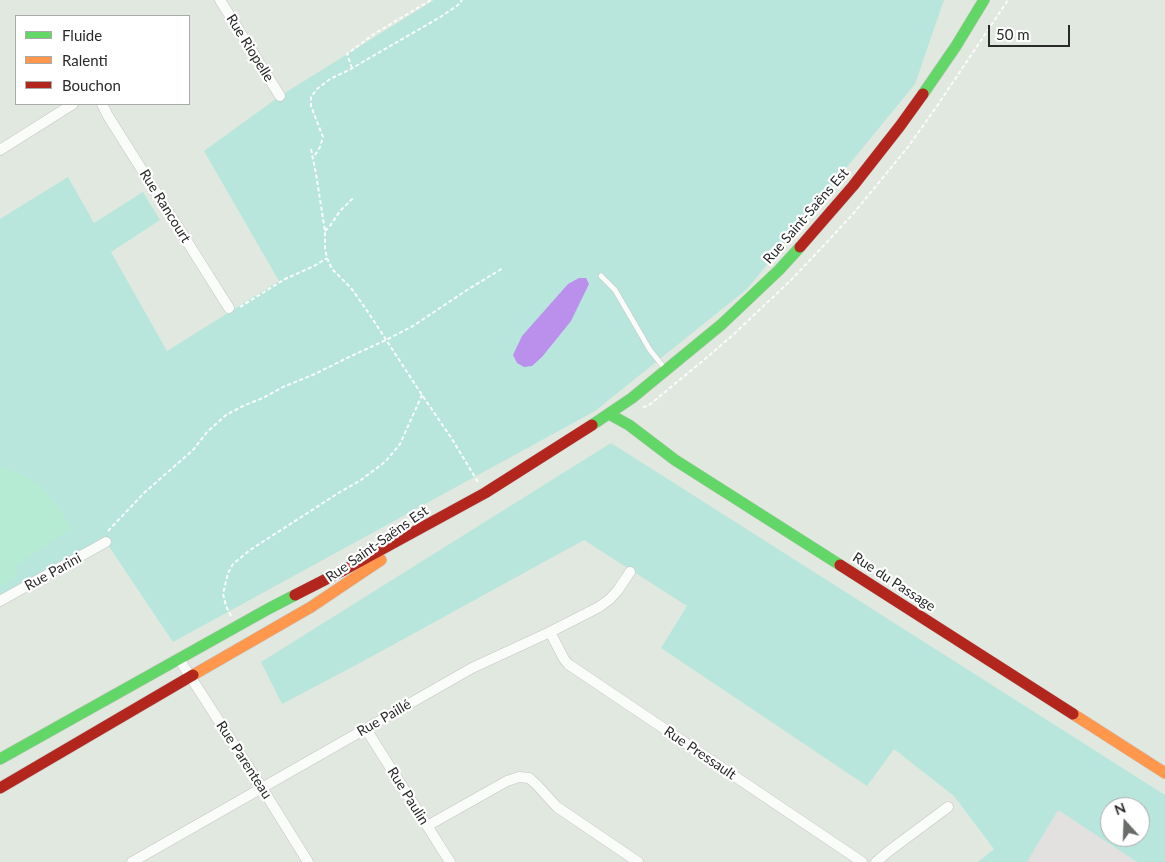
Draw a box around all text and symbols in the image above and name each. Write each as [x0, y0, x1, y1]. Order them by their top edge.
street label: Rue Riopelle [223, 11, 277, 85]
legend [15, 15, 190, 105]
scale bar [990, 15, 1072, 47]
text: 50 m [996, 25, 1030, 43]
text: Fluide [62, 26, 102, 44]
text: Ralenti [62, 51, 108, 69]
text: Bouchon [62, 76, 121, 94]
street label: Rue Saint-Saëns Est [760, 165, 852, 267]
street label: Rue Rancourt [136, 166, 194, 246]
street label: Rue Saint-Saëns Est [322, 502, 432, 586]
street label: Rue du Passage [849, 549, 939, 615]
street label: Rue Parini [22, 550, 84, 594]
street label: Rue Paillé [354, 696, 414, 740]
street label: Rue Parenteau [213, 718, 275, 802]
street label: Rue Pressault [661, 723, 739, 783]
street label: Rue Paulin [384, 764, 432, 828]
north arrow [1100, 797, 1150, 847]
text: N [1112, 799, 1128, 818]

